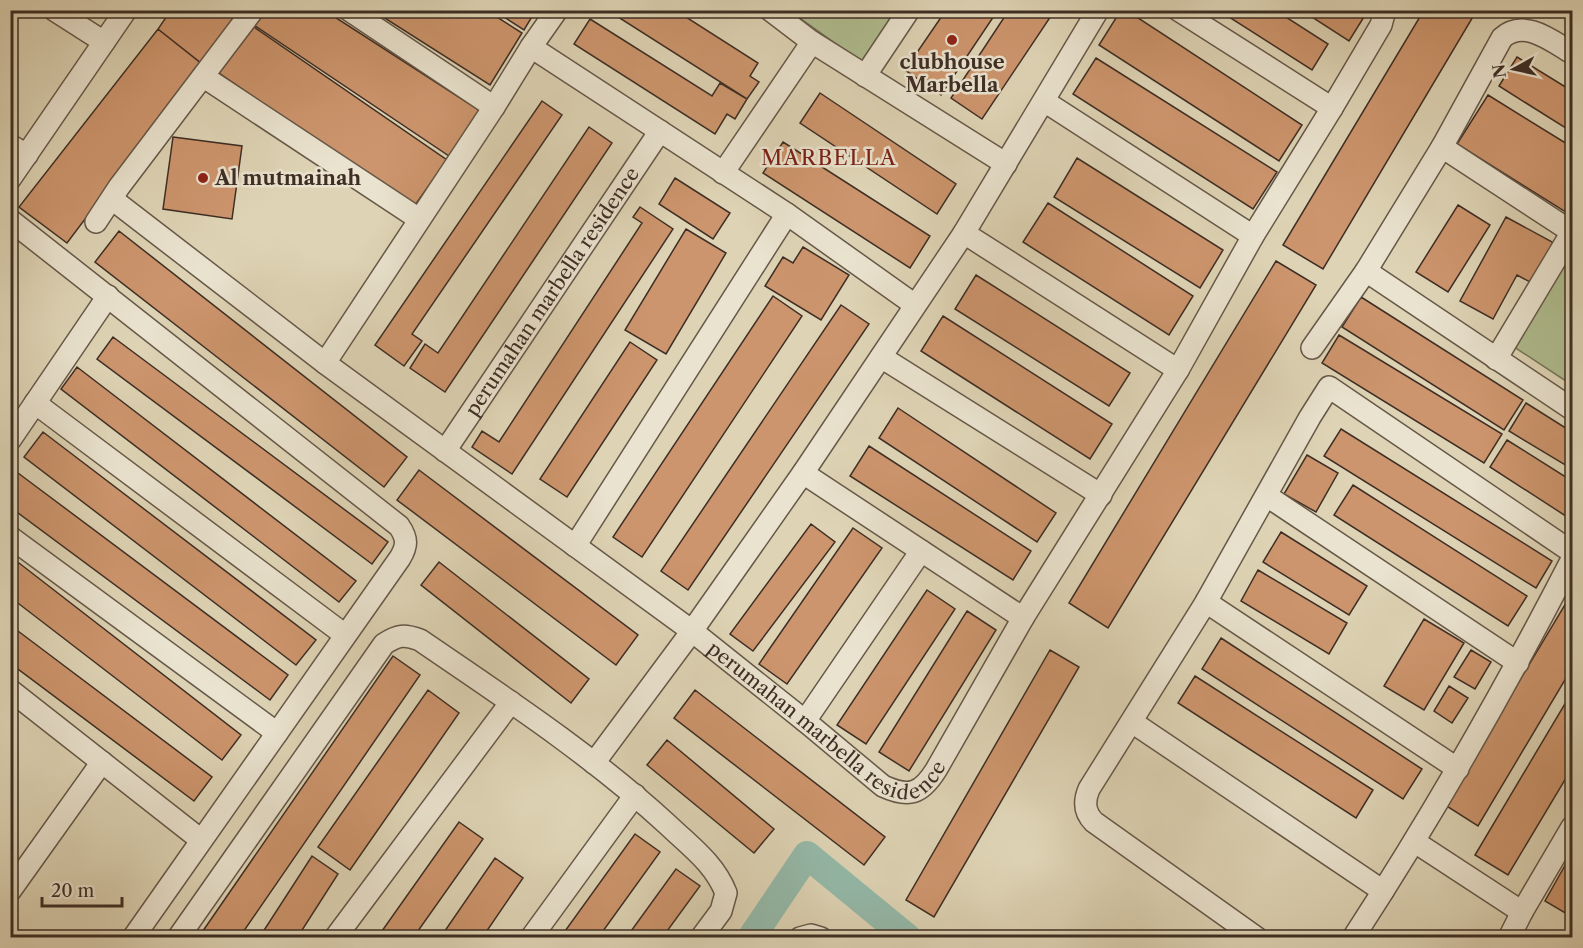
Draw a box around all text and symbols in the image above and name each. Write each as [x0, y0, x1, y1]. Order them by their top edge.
marker: clubhouse Marbella [945, 33, 959, 47]
north arrow [1484, 39, 1544, 99]
place label: clubhouse Marbella [899, 50, 1005, 97]
text: N [1488, 63, 1510, 79]
district label: MARBELLA [761, 145, 897, 170]
street label: perumahan marbella residence [460, 163, 644, 421]
place label: Al mutmainah [214, 166, 362, 190]
marker: Al mutmainah [196, 171, 210, 185]
street label: perumahan marbella residence [703, 636, 951, 805]
scale bar [42, 870, 122, 908]
text: 20 m [51, 880, 95, 902]

